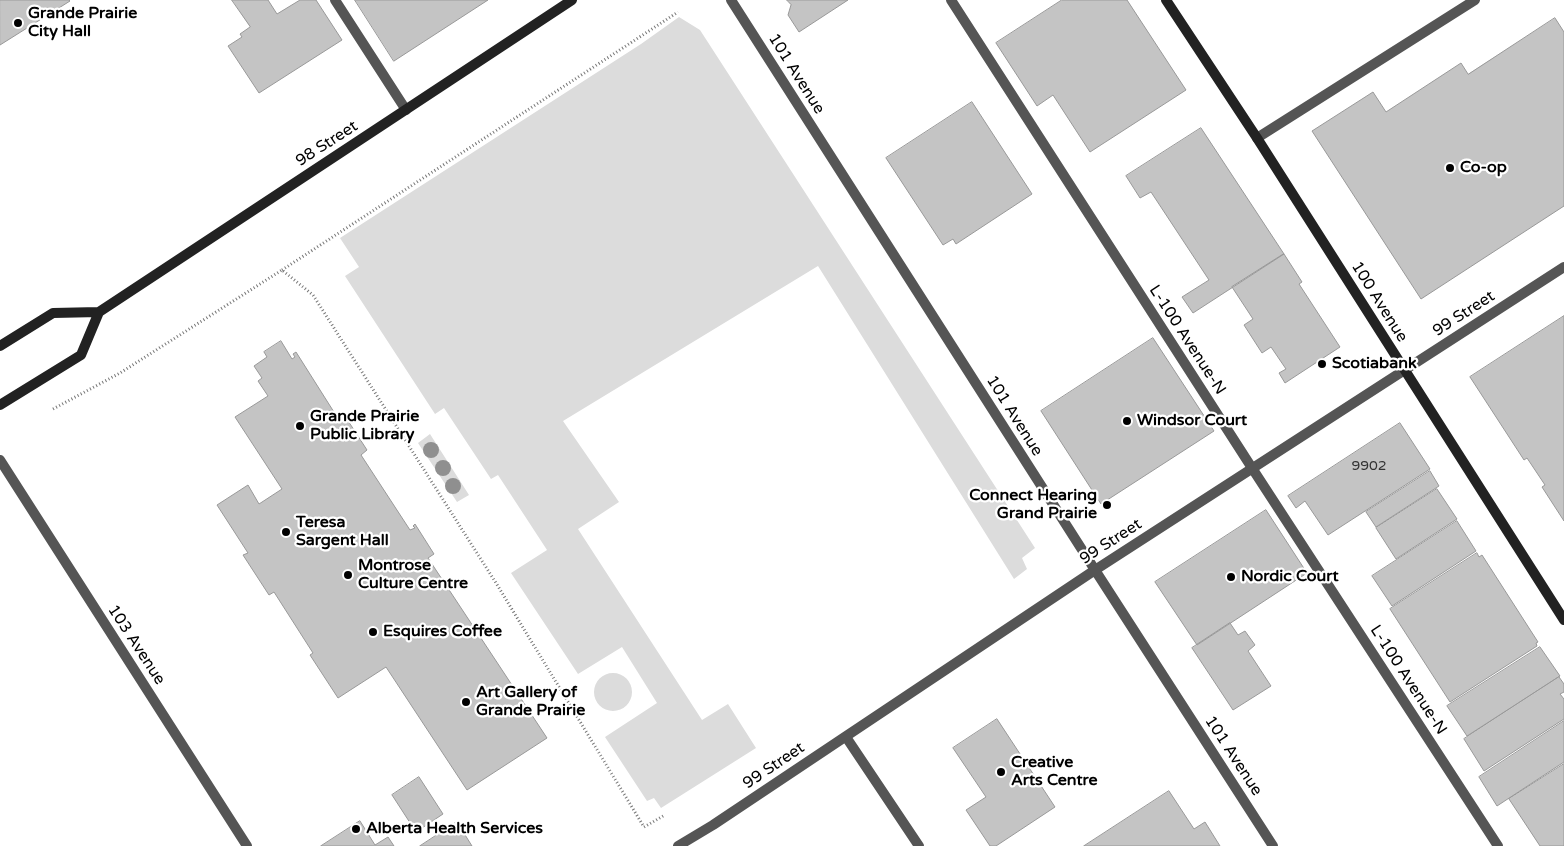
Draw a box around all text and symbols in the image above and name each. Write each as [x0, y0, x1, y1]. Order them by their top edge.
place label: Grande Prairie City Hall [28, 4, 137, 42]
marker: Grande Prairie City Hall [12, 17, 24, 29]
street label: 101 Avenue [764, 30, 828, 118]
street label: 98 Street [292, 117, 362, 171]
place label: Co-op [1460, 158, 1507, 178]
marker: Co-op [1444, 162, 1456, 174]
street label: 100 Avenue [1347, 258, 1411, 346]
street label: L-100 Avenue-N [1144, 282, 1230, 398]
street label: 99 Street [1429, 287, 1499, 341]
place label: Scotiabank [1332, 354, 1417, 374]
marker: Scotiabank [1316, 358, 1328, 370]
street label: 101 Avenue [982, 372, 1046, 460]
place label: Grande Prairie Public Library [310, 407, 419, 445]
place label: Windsor Court [1137, 411, 1247, 431]
marker: Windsor Court [1121, 415, 1133, 427]
marker: Grande Prairie Public Library [294, 420, 306, 432]
house number: 9902 [1351, 458, 1387, 474]
place label: Connect Hearing Grand Prairie [969, 486, 1097, 524]
marker: Connect Hearing Grand Prairie [1101, 499, 1113, 511]
place label: Teresa Sargent Hall [296, 513, 389, 551]
street label: 99 Street [1076, 515, 1146, 569]
marker: Teresa Sargent Hall [280, 526, 292, 538]
place label: Montrose Culture Centre [358, 556, 468, 594]
place label: Nordic Court [1241, 567, 1339, 587]
marker: Montrose Culture Centre [342, 569, 354, 581]
marker: Nordic Court [1225, 571, 1237, 583]
street label: 103 Avenue [103, 601, 169, 689]
place label: Esquires Coffee [383, 622, 502, 642]
street label: L-100 Avenue-N [1365, 622, 1451, 738]
marker: Esquires Coffee [367, 626, 379, 638]
place label: Art Gallery of Grande Prairie [476, 683, 585, 721]
marker: Art Gallery of Grande Prairie [460, 696, 472, 708]
street label: 101 Avenue [1200, 712, 1266, 800]
street label: 99 Street [740, 738, 808, 794]
place label: Creative Arts Centre [1011, 753, 1097, 791]
marker: Creative Arts Centre [995, 766, 1007, 778]
place label: Alberta Health Services [366, 819, 543, 839]
marker: Alberta Health Services [350, 823, 362, 835]

